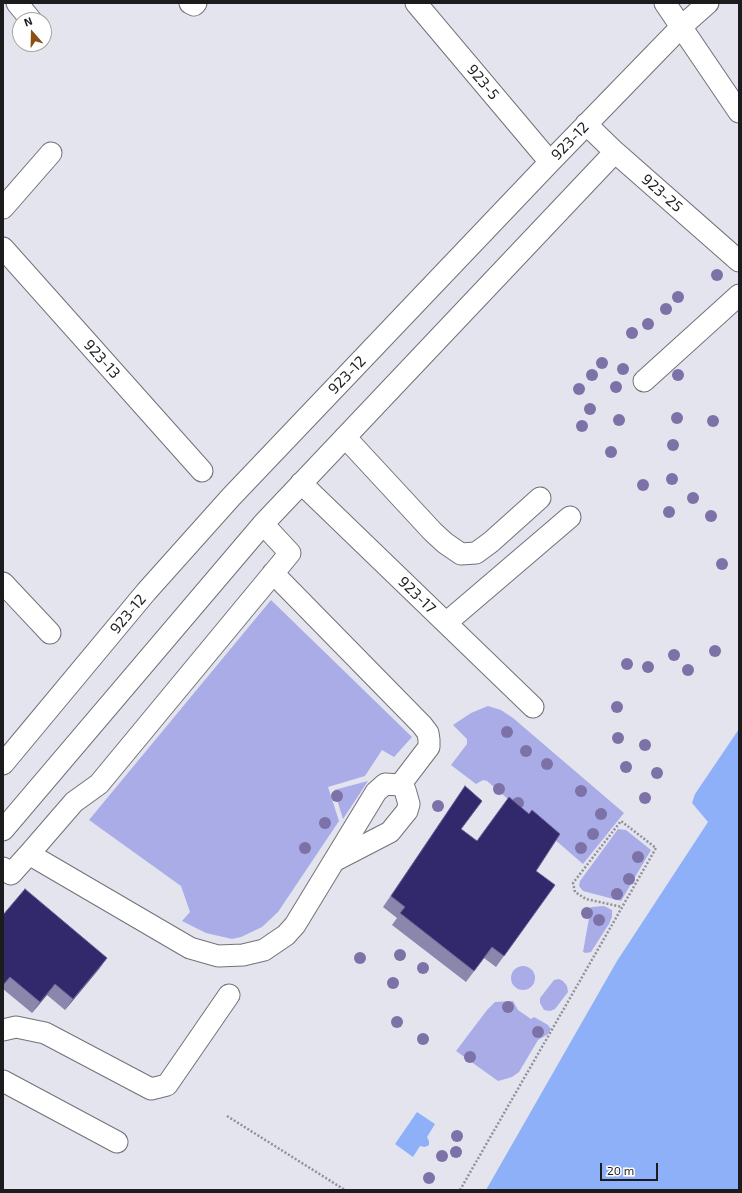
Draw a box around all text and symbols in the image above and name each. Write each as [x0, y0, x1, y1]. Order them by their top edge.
north arrow [12, 12, 52, 52]
text: N [22, 14, 34, 29]
street label: 923-5 [463, 61, 503, 103]
street label: 923-12 [548, 118, 592, 164]
street label: 923-25 [638, 170, 686, 216]
street label: 923-13 [80, 336, 124, 382]
street label: 923-12 [325, 352, 369, 398]
street label: 923-17 [394, 573, 440, 617]
street label: 923-12 [106, 591, 150, 637]
scale bar [602, 1155, 660, 1181]
text: 20 m [607, 1163, 634, 1177]

